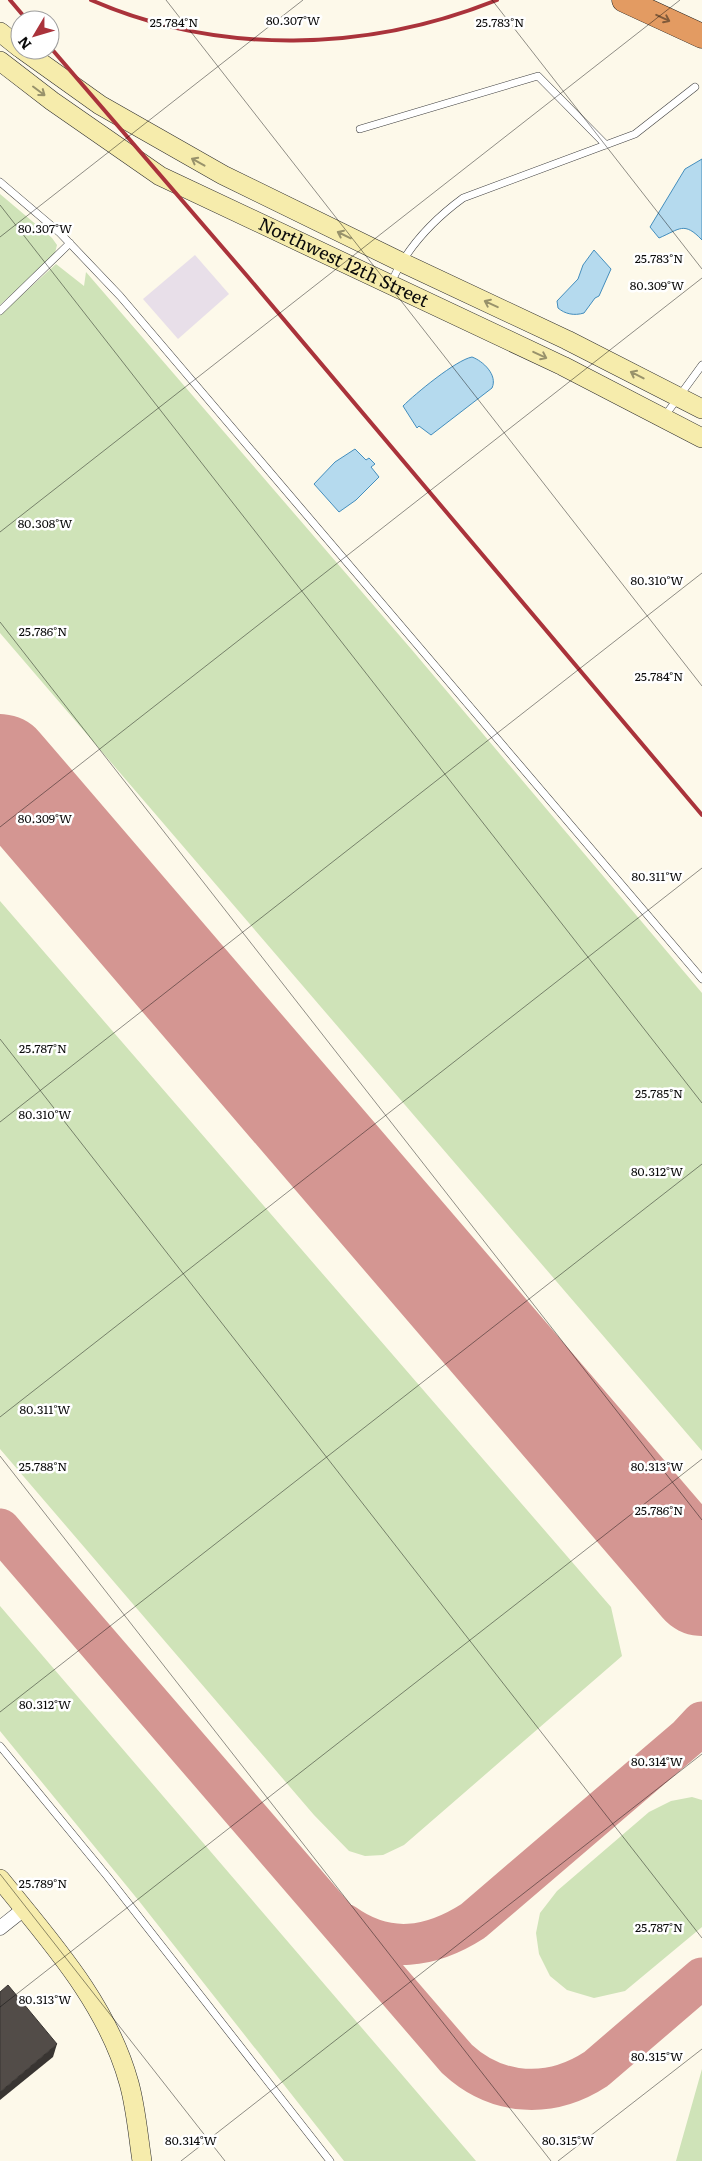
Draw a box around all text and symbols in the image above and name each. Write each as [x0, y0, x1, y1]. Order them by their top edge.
north arrow [10, 10, 60, 60]
text: 80.307°W [266, 11, 320, 29]
text: 25.784°N [150, 13, 198, 31]
text: 25.783°N [476, 13, 524, 31]
one-way arrow [655, 14, 670, 23]
text: N [12, 33, 35, 54]
one-way arrow [32, 86, 46, 96]
one-way arrow [191, 157, 206, 167]
street label: Northwest 12th Street [255, 209, 434, 313]
text: 80.307°W [18, 219, 72, 237]
one-way arrow [337, 229, 352, 239]
text: 25.783°N [635, 249, 683, 267]
text: 80.309°W [630, 276, 684, 294]
one-way arrow [483, 299, 498, 309]
one-way arrow [532, 351, 547, 361]
one-way arrow [630, 370, 645, 379]
text: 80.308°W [18, 514, 72, 532]
text: 80.310°W [631, 571, 683, 589]
text: 25.786°N [19, 622, 67, 640]
text: 25.784°N [635, 667, 683, 685]
text: 80.309°W [18, 809, 72, 827]
text: 80.311°W [632, 867, 682, 885]
text: 25.787°N [19, 1039, 67, 1057]
text: 25.785°N [635, 1084, 683, 1102]
text: 80.310°W [19, 1105, 71, 1123]
text: 80.312°W [631, 1162, 683, 1180]
text: 80.311°W [20, 1400, 70, 1418]
text: 25.788°N [19, 1457, 67, 1475]
text: 80.313°W [631, 1457, 683, 1475]
text: 25.786°N [635, 1501, 683, 1519]
text: 80.312°W [19, 1695, 71, 1713]
text: 80.314°W [631, 1752, 683, 1770]
text: 25.789°N [19, 1874, 67, 1892]
text: 25.787°N [635, 1918, 683, 1936]
text: 80.313°W [19, 1990, 71, 2008]
text: 80.315°W [631, 2047, 683, 2065]
text: 80.314°W [165, 2131, 217, 2149]
text: 80.315°W [542, 2131, 594, 2149]

